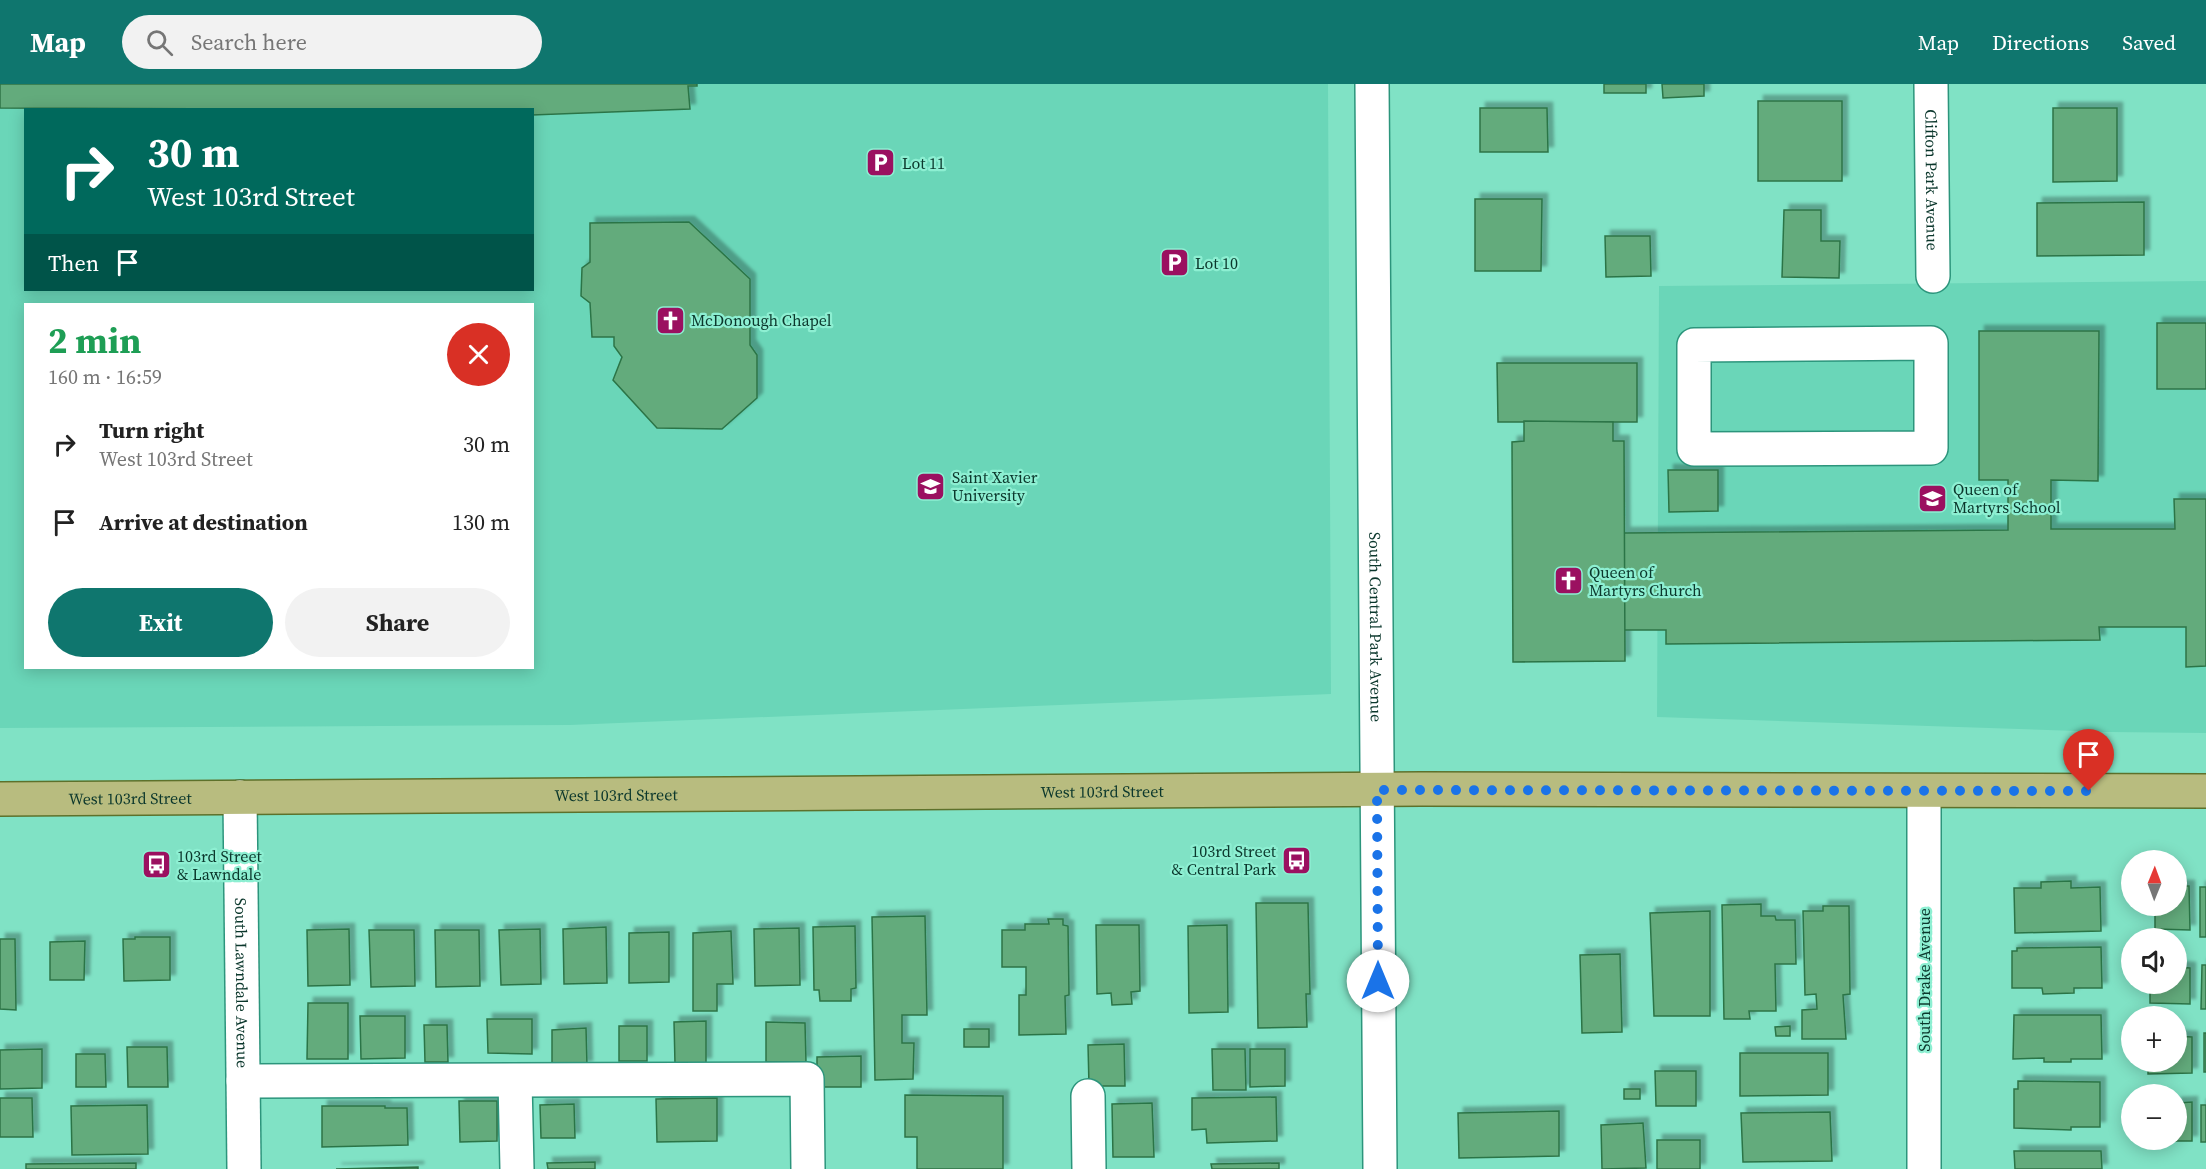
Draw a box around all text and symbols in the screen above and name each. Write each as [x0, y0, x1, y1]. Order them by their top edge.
search box [122, 15, 542, 69]
text: Map [30, 23, 86, 61]
icon: search [143, 26, 176, 59]
text: Search here [191, 27, 307, 57]
text: Map [1918, 28, 1959, 57]
text: Directions [1992, 28, 2089, 57]
text: Saved [2122, 28, 2176, 57]
street label: Clifton Park Avenue [1920, 109, 1944, 251]
text: 30 m [147, 123, 240, 181]
icon: right [48, 132, 126, 210]
parking icon: Lot 11 [865, 147, 897, 179]
place label: Lot 11 [902, 152, 945, 174]
text: West 103rd Street [147, 178, 355, 215]
icon: arrive [111, 246, 144, 279]
parking icon: Lot 10 [1158, 247, 1190, 279]
text: Then [48, 248, 99, 278]
place label: Lot 10 [1195, 252, 1238, 274]
church icon: McDonough Chapel [654, 304, 686, 336]
place label: McDonough Chapel [691, 309, 832, 331]
text: 2 min [48, 316, 141, 365]
button: close [447, 323, 510, 386]
text: 160 m · 16:59 [48, 363, 162, 391]
text: Turn right [99, 415, 204, 445]
icon: right [48, 428, 81, 461]
text: 30 m [463, 429, 510, 459]
text: West 103rd Street [99, 445, 253, 473]
place label: Saint Xavier University [952, 466, 1038, 506]
school or university icon: Saint Xavier University [915, 470, 947, 502]
place label: Queen of Martyrs School [1953, 478, 2061, 518]
school or university icon: Queen of Martyrs School [1916, 482, 1948, 514]
icon: arrive [48, 506, 81, 539]
text: Arrive at destination [99, 507, 308, 537]
text: 130 m [452, 507, 510, 537]
street label: South Central Park Avenue [1364, 532, 1388, 722]
place label: Queen of Martyrs Church [1589, 561, 1702, 601]
church icon: Queen of Martyrs Church [1552, 565, 1584, 597]
button: Exit [48, 588, 273, 657]
button: Share [285, 588, 510, 657]
pin [2063, 729, 2114, 791]
icon: arrive [2072, 738, 2105, 771]
street label: West 103rd Street [1040, 780, 1164, 803]
street label: West 103rd Street [554, 783, 678, 806]
street label: West 103rd Street [68, 787, 192, 810]
place label: 103rd Street & Central Park [1172, 840, 1277, 880]
bus stop icon: 103rd Street & Central Park [1281, 844, 1313, 876]
place label: 103rd Street & Lawndale [177, 845, 263, 885]
bus stop icon: 103rd Street & Lawndale [140, 849, 172, 881]
north arrow [2121, 850, 2187, 916]
map controls [2121, 850, 2187, 1150]
street label: South Lawndale Avenue [230, 898, 254, 1068]
street label: South Drake Avenue [1913, 908, 1935, 1052]
button: sound [2121, 928, 2187, 994]
position arrow [1346, 949, 1410, 1013]
button: + [2121, 1006, 2187, 1072]
button: − [2121, 1084, 2187, 1150]

